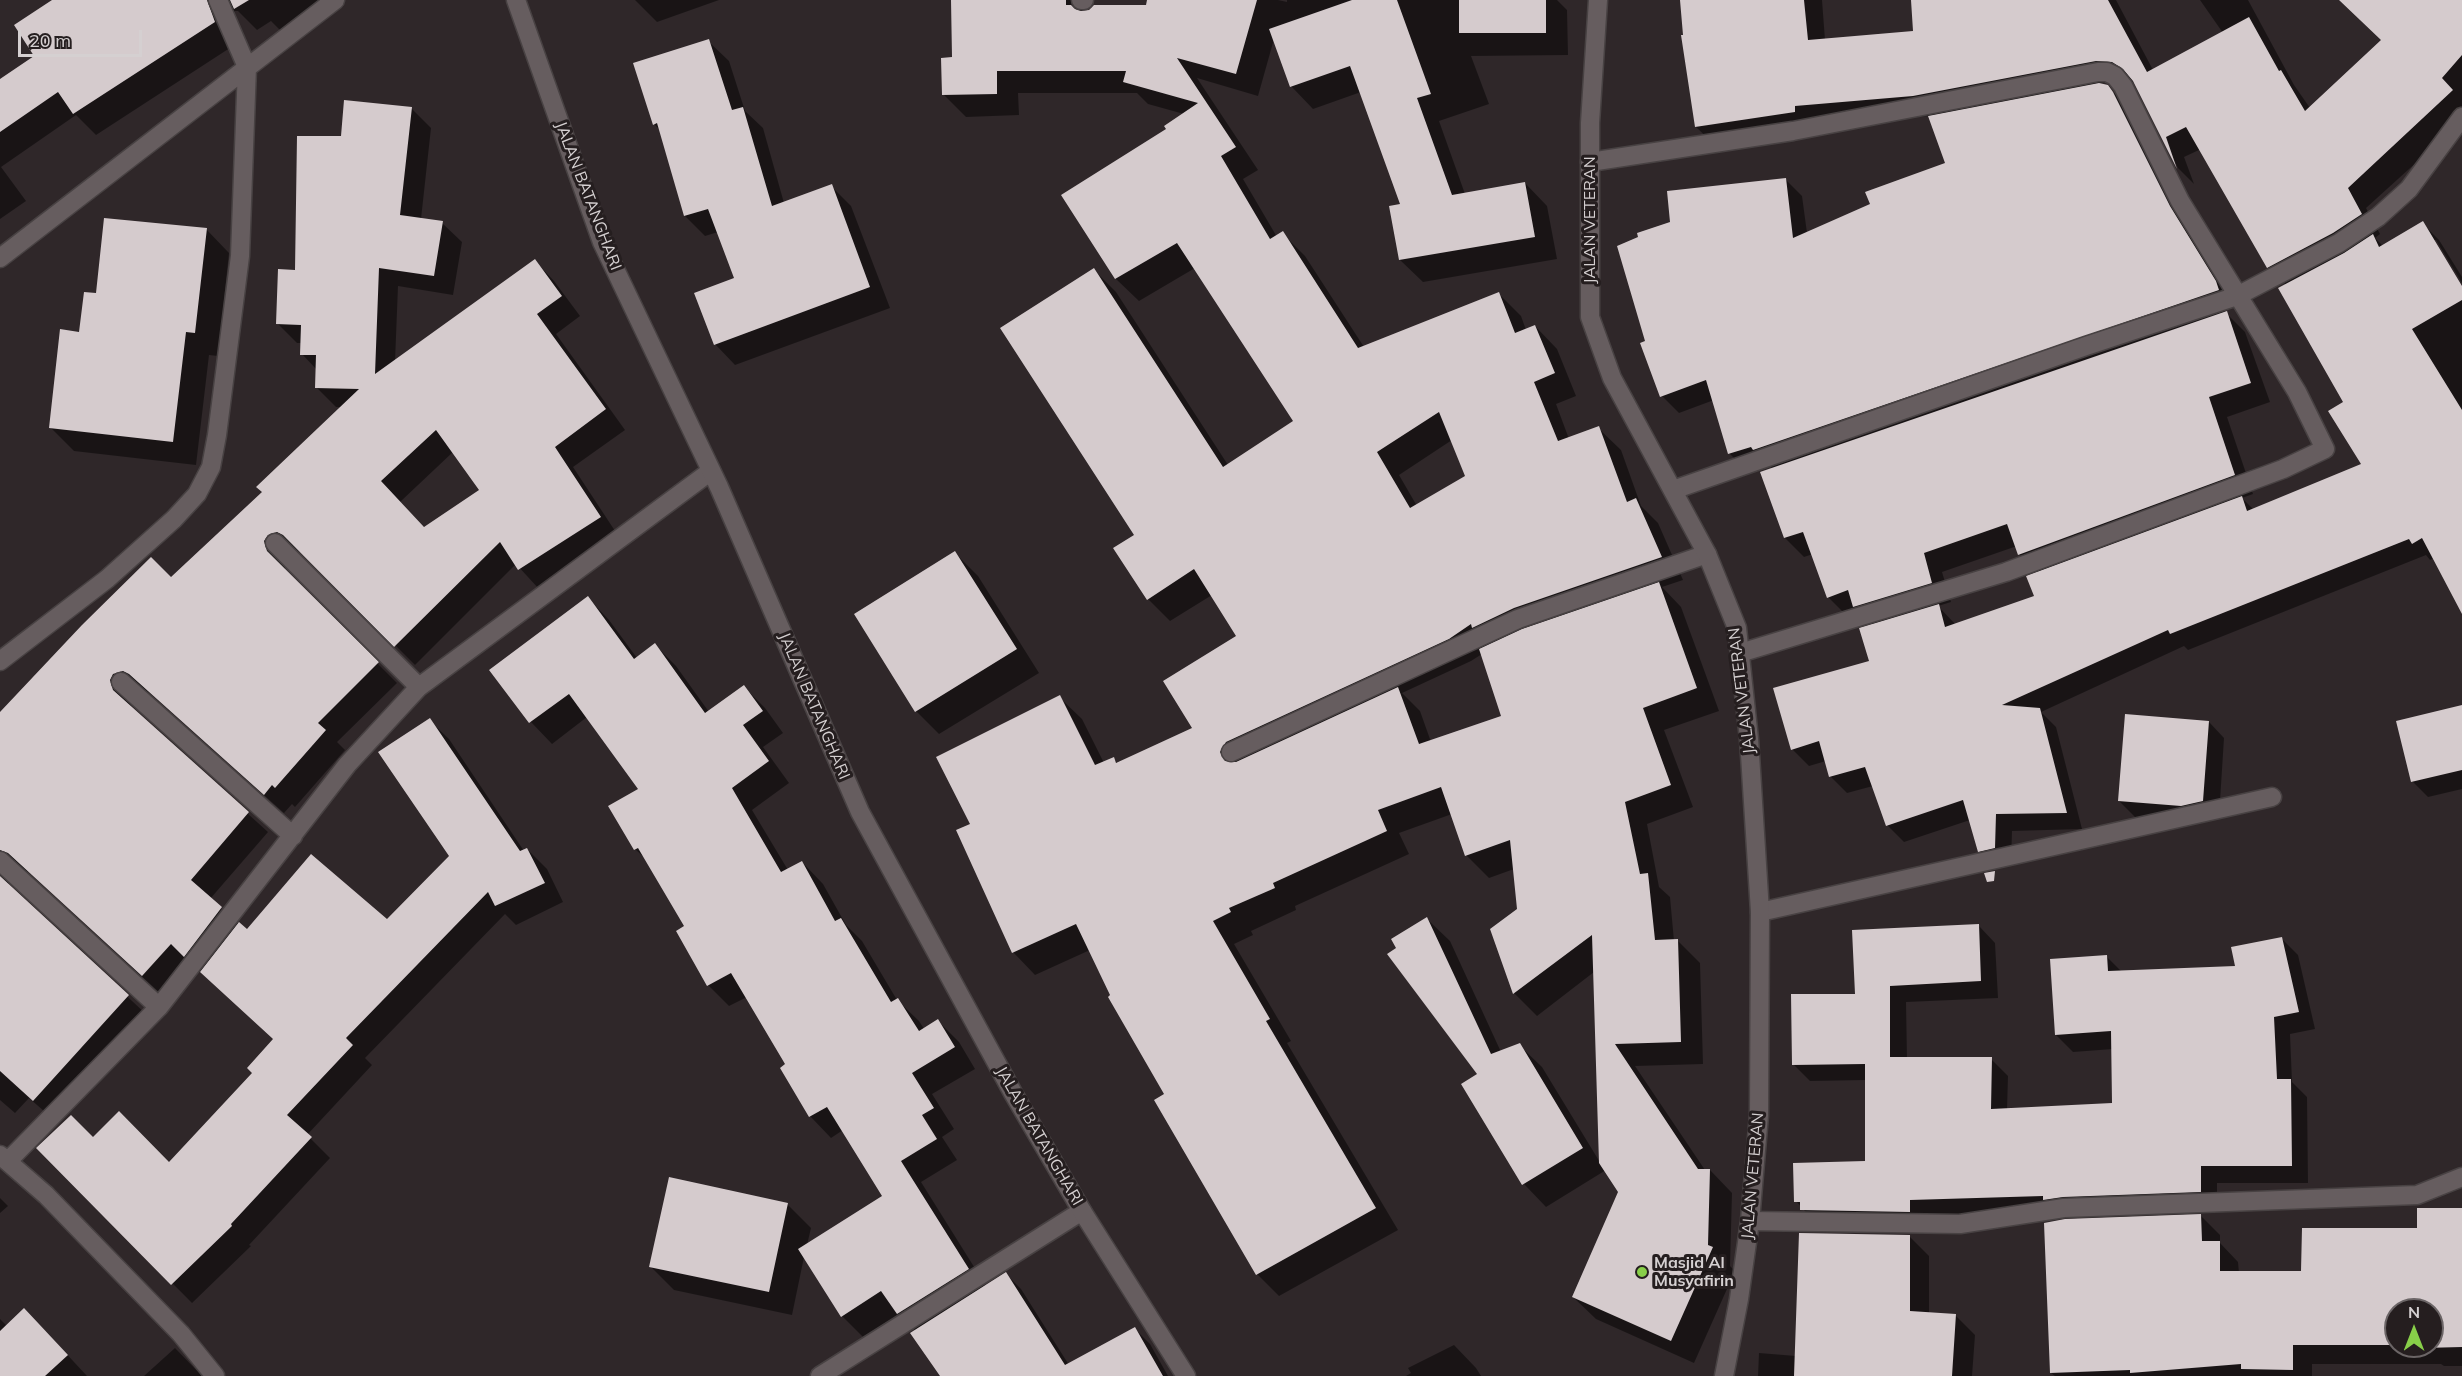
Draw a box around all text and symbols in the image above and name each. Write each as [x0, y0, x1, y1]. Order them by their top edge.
scale bar [21, 18, 146, 56]
text: 20 m [29, 29, 71, 52]
street label: JALAN BATANGHARI [551, 119, 625, 273]
street label: JALAN VETERAN [1580, 156, 1600, 284]
street label: JALAN VETERAN [1725, 627, 1759, 755]
street label: JALAN BATANGHARI [774, 630, 854, 782]
street label: JALAN BATANGHARI [991, 1063, 1087, 1209]
street label: JALAN VETERAN [1738, 1112, 1768, 1240]
place label: Masjid Al Musyafirin [1654, 1253, 1734, 1291]
marker: Masjid Al Musyafirin [1635, 1265, 1649, 1279]
north arrow [2384, 1298, 2444, 1358]
text: N [2408, 1302, 2420, 1322]

